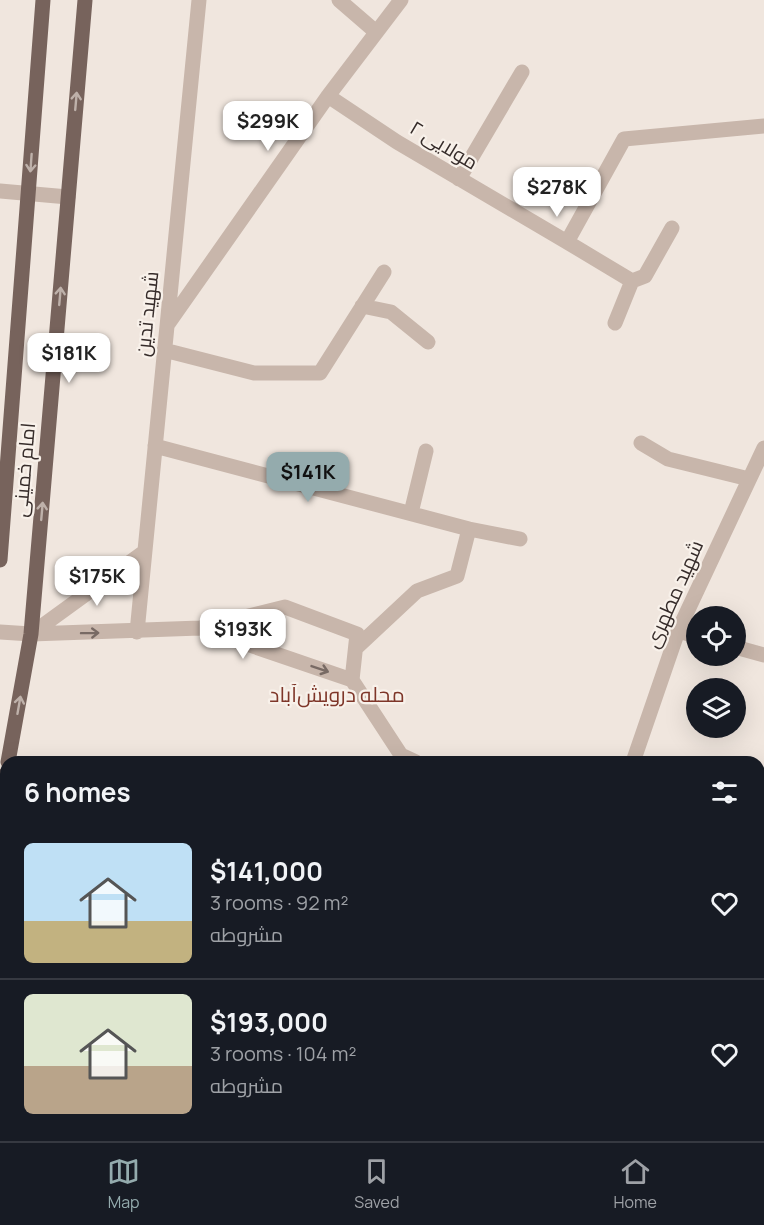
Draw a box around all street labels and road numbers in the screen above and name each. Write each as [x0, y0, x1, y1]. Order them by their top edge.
street label: مولایی ۲ [405, 114, 483, 175]
street label: شهید تدین [129, 270, 164, 358]
street label: امام خمینی [6, 422, 42, 518]
street label: شهید مطهری [638, 536, 709, 652]

